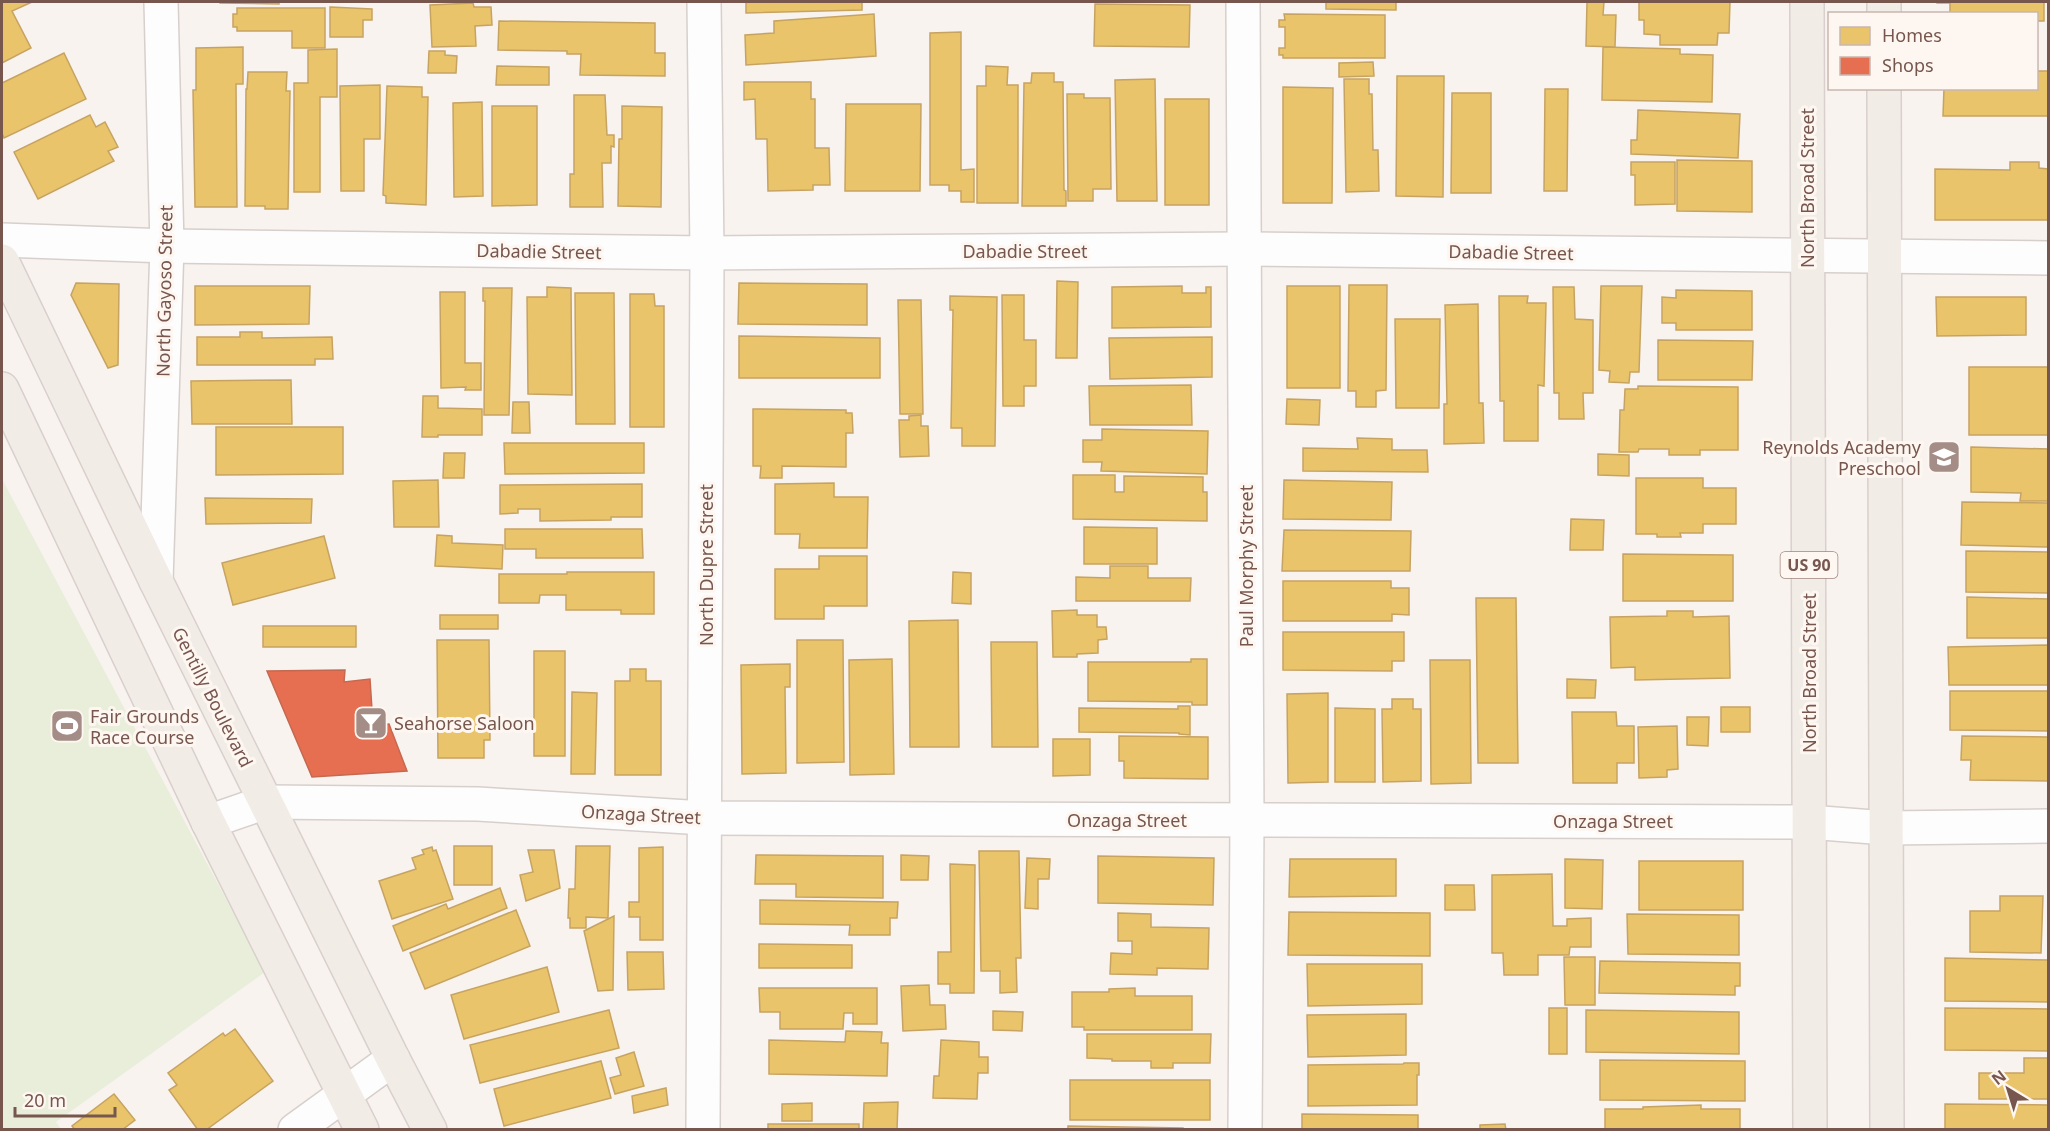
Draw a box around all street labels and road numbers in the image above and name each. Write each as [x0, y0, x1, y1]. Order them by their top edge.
street label: North Broad Street [1795, 107, 1819, 268]
street label: North Gayoso Street [151, 204, 178, 377]
street label: Dabadie Street [476, 238, 602, 264]
street label: Dabadie Street [962, 239, 1088, 263]
street label: Dabadie Street [1448, 239, 1574, 265]
street label: North Dupre Street [694, 484, 718, 646]
street label: Paul Morphy Street [1234, 484, 1258, 647]
road number: US 90 [1780, 552, 1838, 578]
street label: North Broad Street [1797, 592, 1821, 753]
street label: Gentilly Boulevard [167, 623, 259, 771]
street label: Onzaga Street [581, 799, 702, 829]
street label: Onzaga Street [1067, 808, 1187, 832]
street label: Onzaga Street [1553, 809, 1673, 833]

